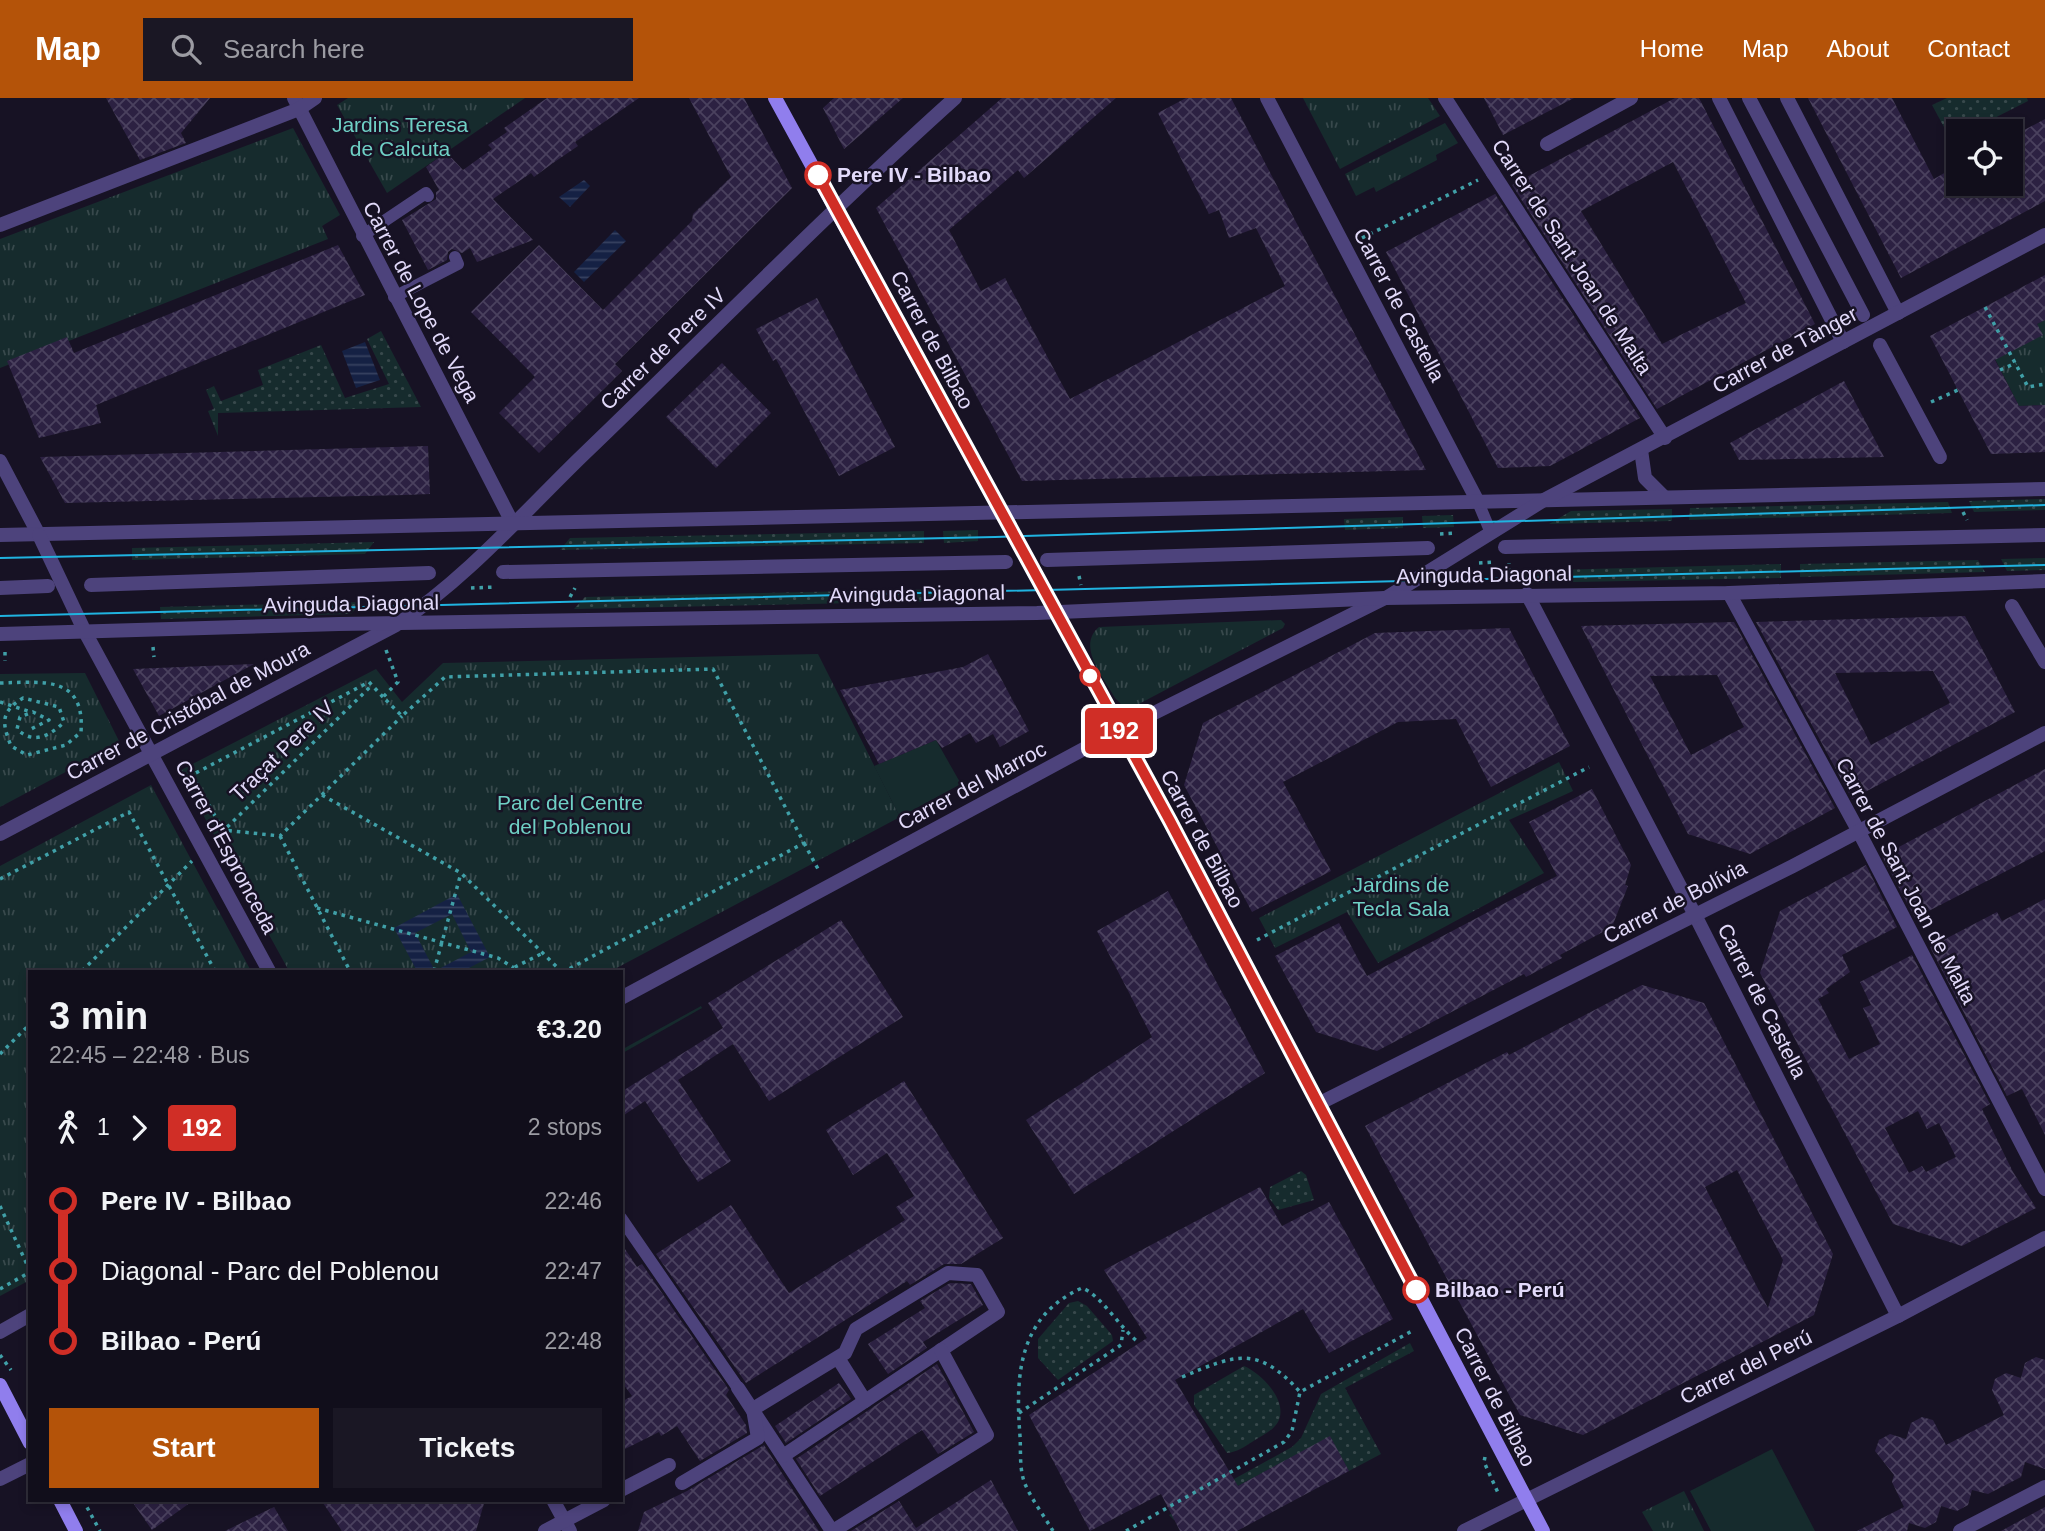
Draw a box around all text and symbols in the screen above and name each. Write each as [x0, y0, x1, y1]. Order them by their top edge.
search box [143, 18, 633, 81]
text: Map [35, 30, 101, 67]
icon: search [167, 30, 205, 68]
text: Search here [223, 34, 365, 64]
text: Home [1640, 35, 1704, 62]
text: Map [1742, 35, 1789, 62]
text: About [1827, 35, 1889, 62]
text: Contact [1927, 35, 2010, 62]
park label: Jardins Teresa de Calcuta [332, 113, 468, 160]
map controls [1946, 119, 2023, 196]
button: locate [1946, 119, 2023, 196]
street label: Carrer de Sant Joan de Malta [1488, 135, 1657, 379]
marker: Pere IV - Bilbao [805, 162, 831, 188]
place label: Pere IV - Bilbao [837, 163, 991, 186]
street label: Carrer de Lope de Vega [359, 197, 484, 406]
street label: Carrer de Castella [1349, 224, 1450, 386]
street label: Carrer de Bilbao [886, 267, 978, 413]
street label: Carrer de Pere IV [595, 283, 730, 414]
street label: Carrer de Tànger [1708, 302, 1861, 397]
street label: Avinguda Diagonal [1396, 561, 1572, 588]
street label: Avinguda Diagonal [829, 580, 1005, 607]
street label: Avinguda Diagonal [263, 590, 439, 617]
street label: Carrer de Cristóbal de Moura [62, 636, 313, 785]
unlabelled marker [1080, 666, 1100, 686]
street label: Traçat Pere IV [225, 696, 338, 806]
line badge: 192 [1079, 708, 1159, 754]
text: 192 [1099, 717, 1139, 744]
street label: Carrer del Marroc [894, 737, 1050, 834]
street label: Carrer de Sant Joan de Malta [1832, 754, 1981, 1008]
street label: Carrer d'Espronceda [171, 756, 282, 938]
street label: Carrer de Bilbao [1156, 766, 1248, 912]
park label: Parc del Centre del Poblenou [497, 791, 643, 838]
street label: Carrer de Bolívia [1599, 855, 1750, 948]
park label: Jardins de Tecla Sala [1353, 873, 1450, 920]
street label: Carrer de Castella [1714, 920, 1812, 1082]
text: 3 min [49, 995, 148, 1037]
text: €3.20 [537, 1014, 602, 1044]
text: 22:45 – 22:48 · Bus [49, 1042, 250, 1068]
icon: walk [49, 1109, 87, 1147]
icon: forward [120, 1109, 158, 1147]
text: 1 [97, 1114, 110, 1140]
text: 192 [182, 1114, 222, 1141]
text: 2 stops [528, 1114, 602, 1140]
text: Pere IV - Bilbao [101, 1186, 292, 1216]
text: 22:46 [544, 1188, 602, 1214]
text: Diagonal - Parc del Poblenou [101, 1256, 439, 1286]
text: 22:47 [544, 1258, 602, 1284]
marker: Bilbao - Perú [1403, 1277, 1429, 1303]
place label: Bilbao - Perú [1435, 1278, 1565, 1301]
street label: Carrer de Bilbao [1450, 1323, 1540, 1470]
street label: Carrer del Perú [1676, 1325, 1815, 1408]
text: Bilbao - Perú [101, 1326, 261, 1356]
text: 22:48 [544, 1328, 602, 1354]
button: Start [49, 1408, 319, 1488]
button: Tickets [333, 1408, 602, 1488]

